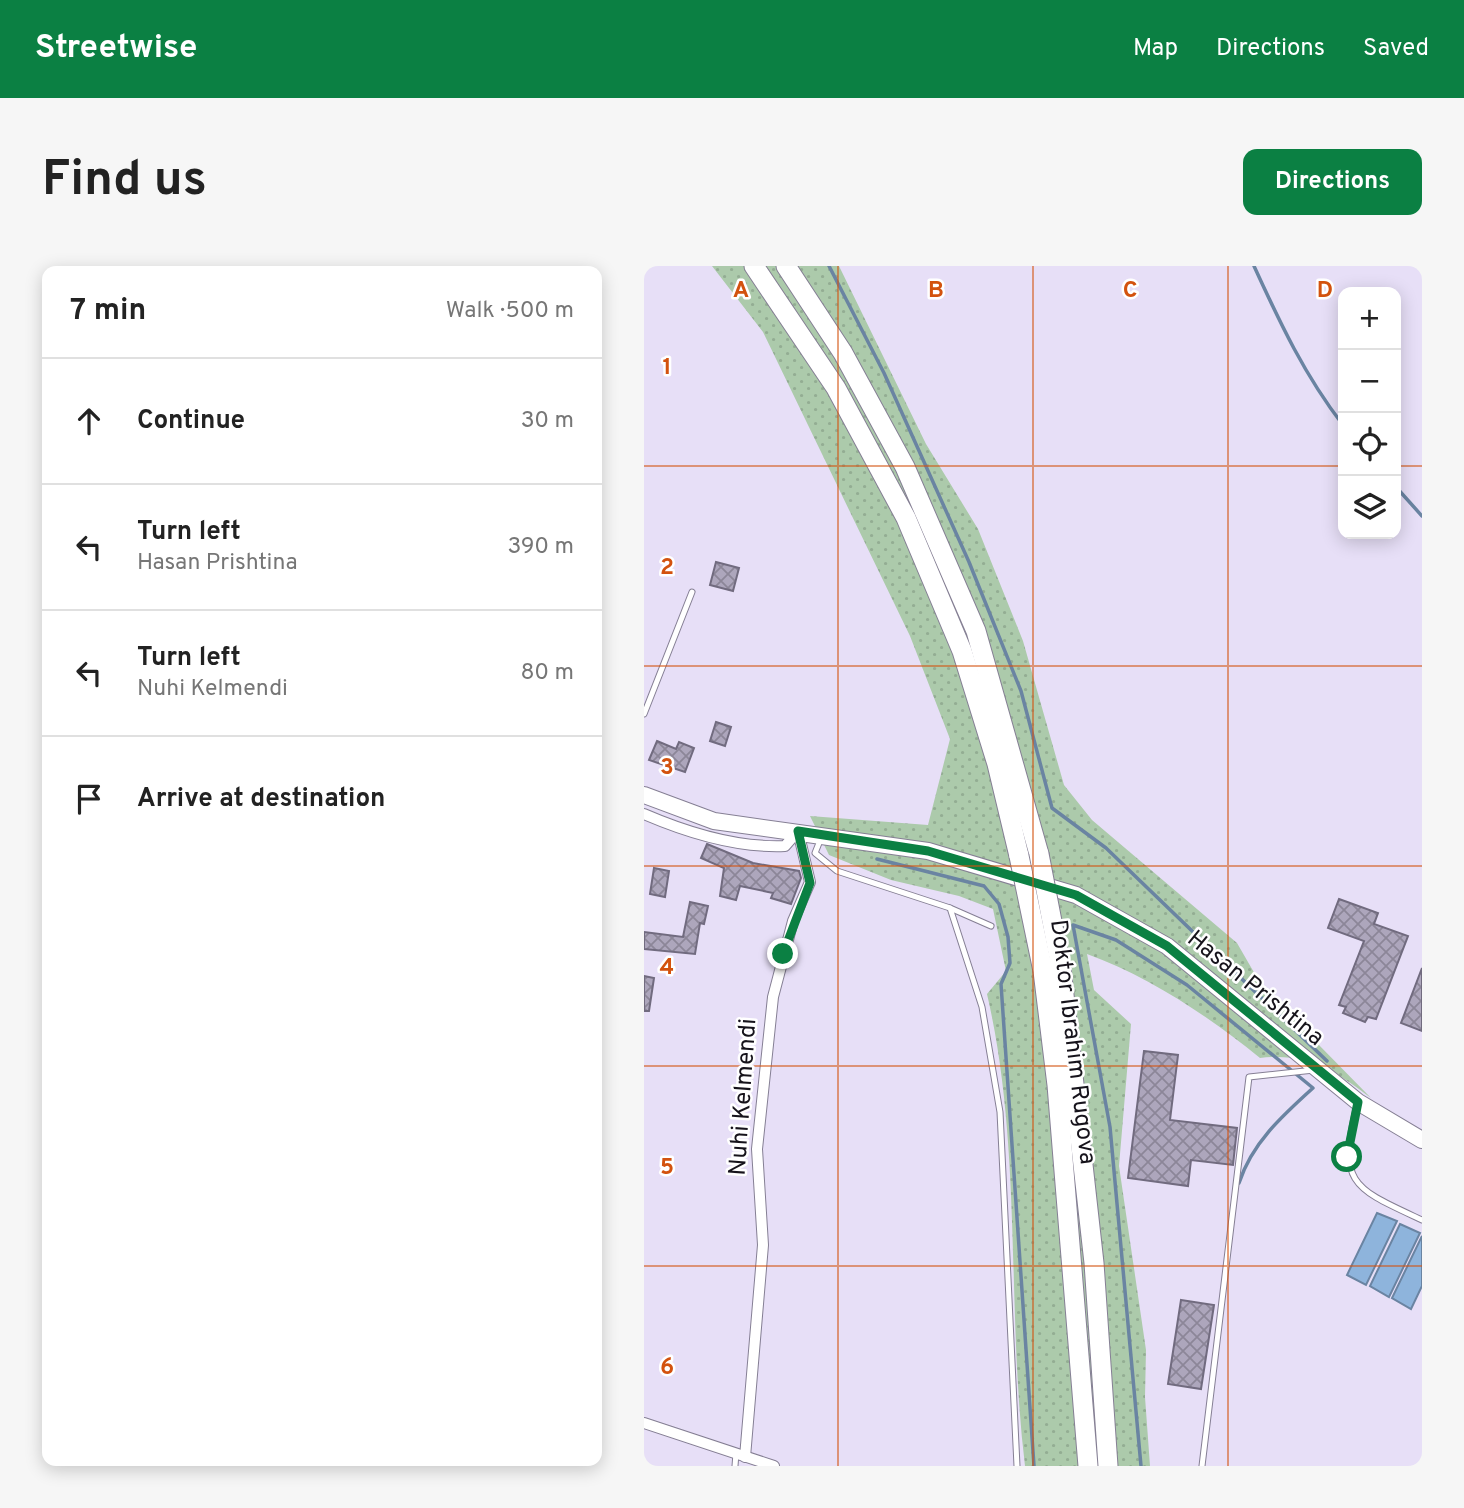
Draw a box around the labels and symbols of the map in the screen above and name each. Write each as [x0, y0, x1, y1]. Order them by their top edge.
text: A [733, 277, 749, 306]
text: B [928, 277, 944, 306]
text: C [1123, 277, 1137, 306]
text: D [1317, 277, 1333, 306]
text: 1 [662, 354, 672, 383]
text: 2 [660, 554, 674, 583]
text: 3 [660, 754, 674, 783]
street label: Doktor Ibrahim Rugova [1042, 918, 1102, 1166]
street label: Hasan Prishtina [1180, 925, 1330, 1053]
route end [767, 938, 798, 969]
text: 4 [660, 954, 674, 983]
street label: Nuhi Kelmendi [724, 1017, 764, 1177]
route start [1331, 1141, 1362, 1172]
text: 5 [660, 1154, 674, 1183]
text: 6 [660, 1354, 674, 1383]

